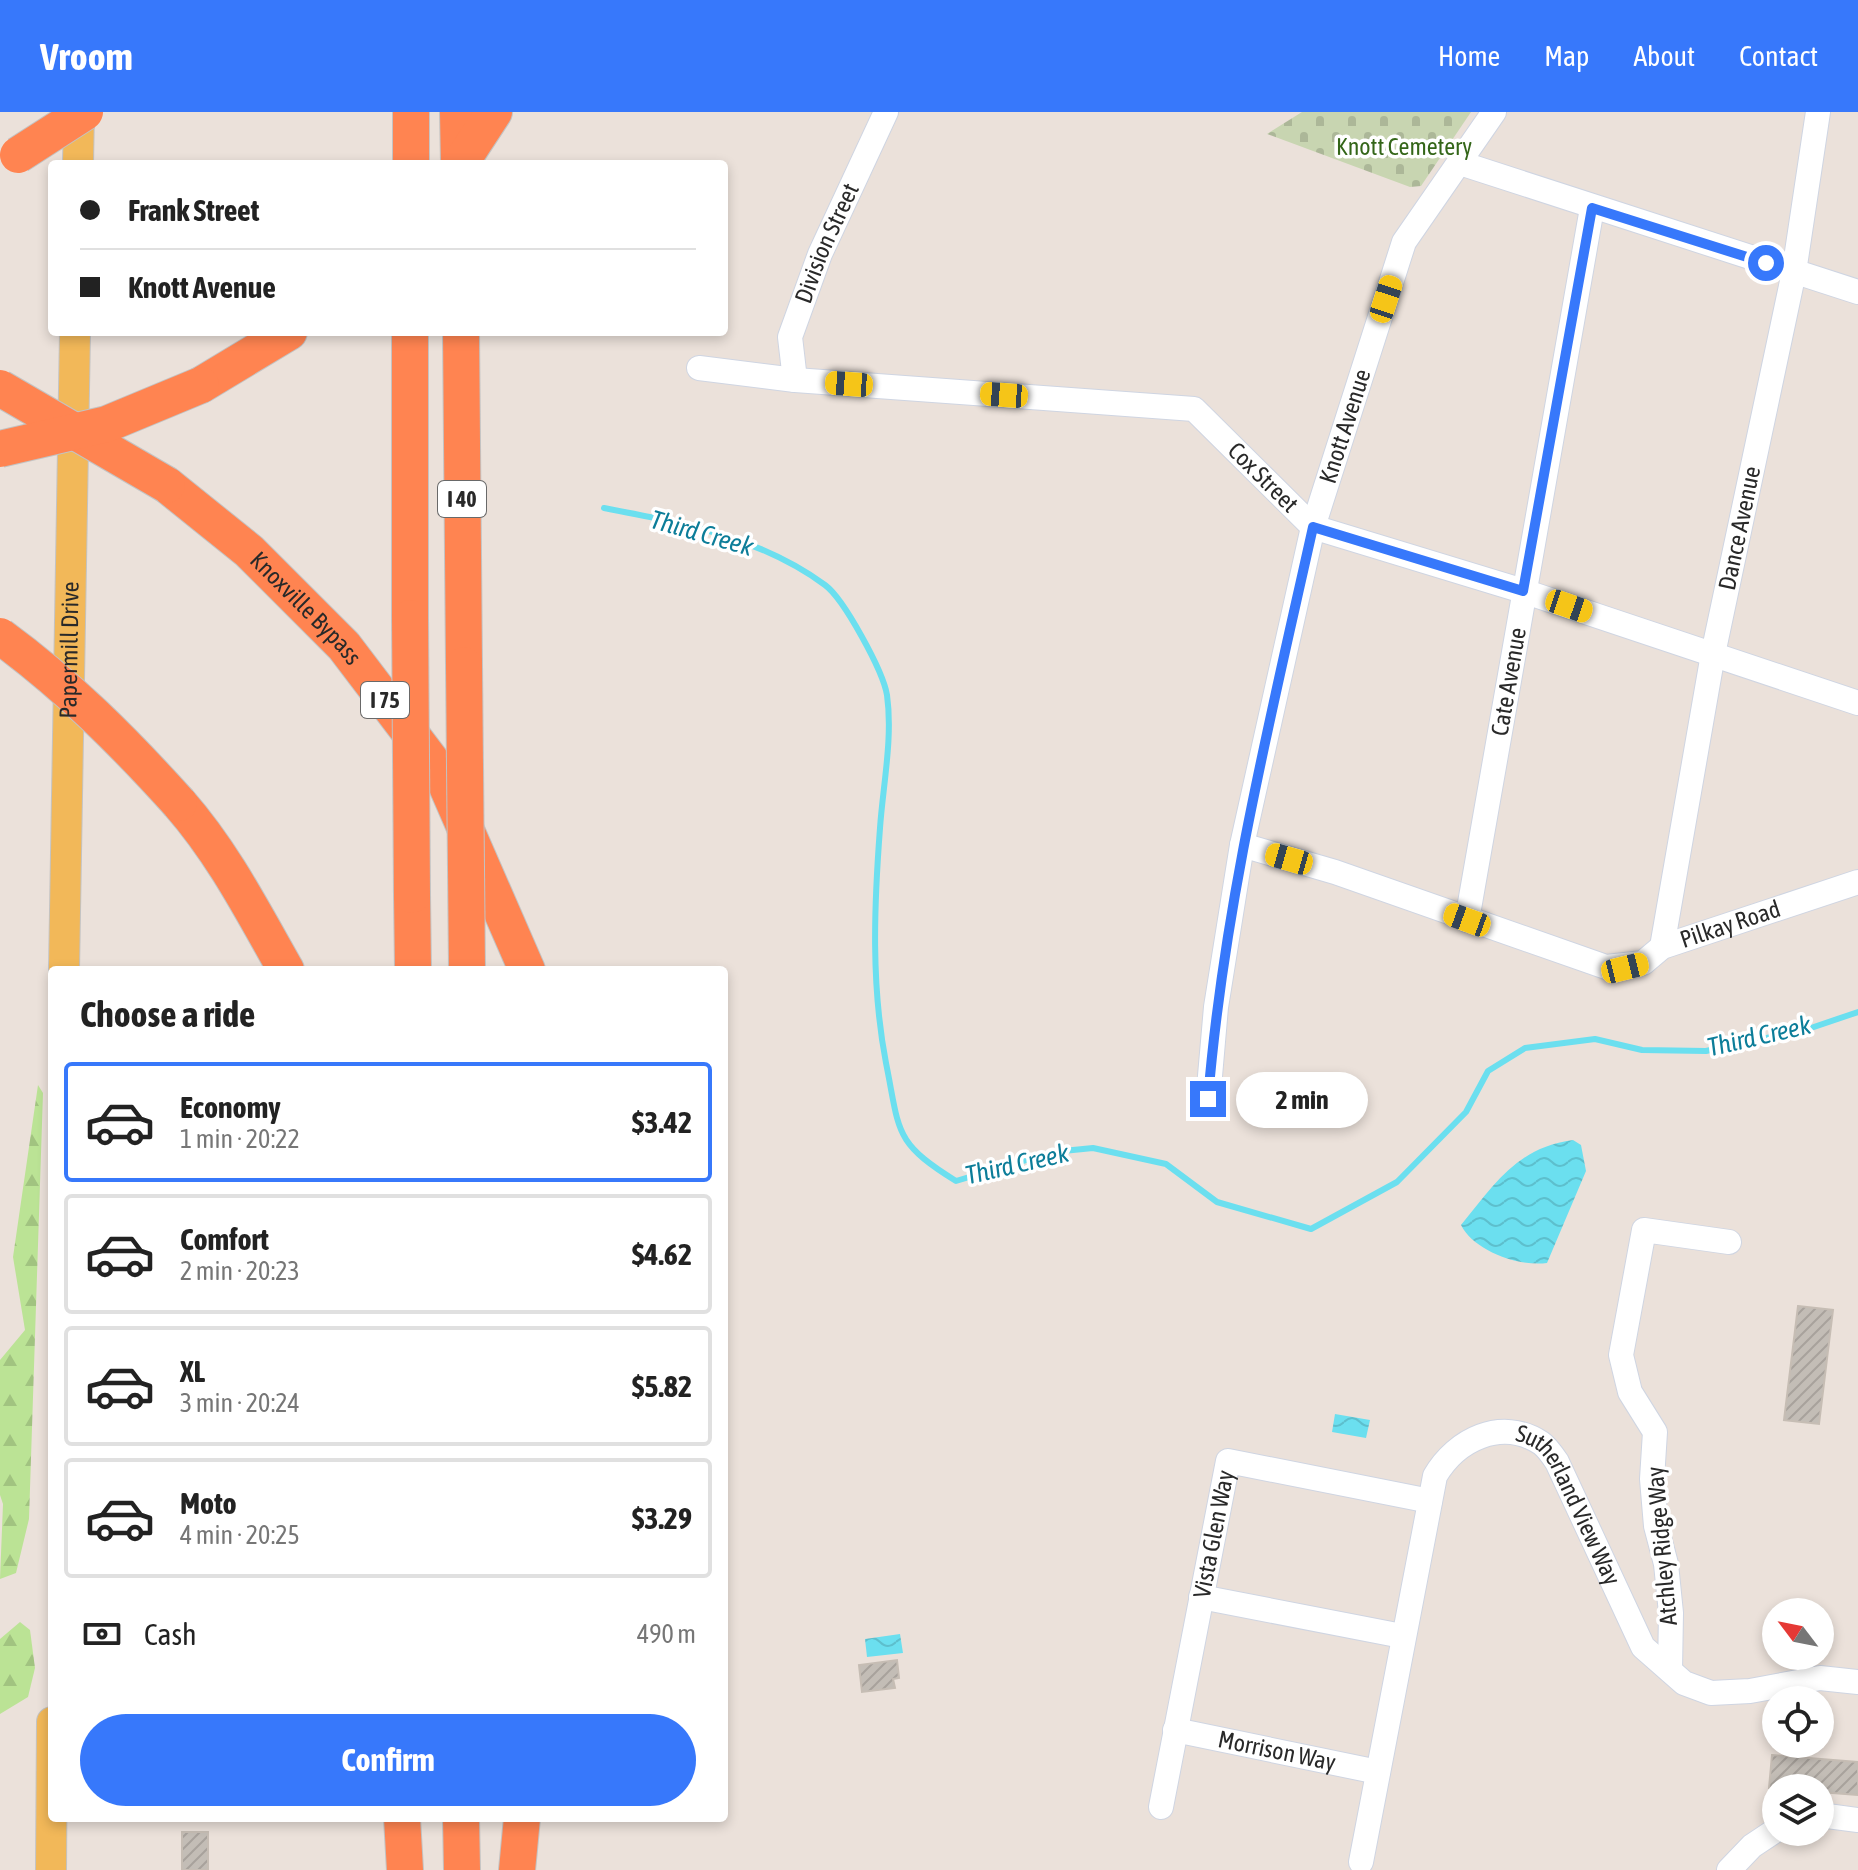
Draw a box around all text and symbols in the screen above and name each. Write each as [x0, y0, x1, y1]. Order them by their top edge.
text: Vroom [40, 35, 133, 78]
text: Home [1438, 40, 1500, 72]
text: Map [1544, 40, 1589, 72]
text: About [1633, 40, 1695, 72]
text: Contact [1739, 40, 1818, 72]
park label: Knott Cemetery [1336, 133, 1472, 160]
street label: Division Street [789, 179, 864, 307]
text: Frank Street [128, 193, 259, 227]
route start [1748, 245, 1784, 281]
text: Knott Avenue [128, 270, 276, 304]
car [1367, 272, 1405, 326]
street label: Knott Avenue [1314, 366, 1376, 487]
car [824, 370, 874, 398]
car [979, 381, 1029, 409]
street label: Cox Street [1223, 437, 1304, 518]
street label: Dance Avenue [1713, 464, 1765, 592]
road number: I 40 [438, 481, 486, 517]
water label: Third Creek [647, 504, 757, 562]
street label: Knoxville Bypass [245, 546, 367, 670]
street label: Papermill Drive [54, 581, 84, 719]
car [1542, 587, 1596, 625]
street label: Cate Avenue [1486, 625, 1531, 738]
road number: I 75 [361, 682, 409, 718]
car [1263, 841, 1315, 877]
street label: Pilkay Road [1677, 895, 1784, 953]
car [1440, 901, 1494, 939]
car [1599, 951, 1651, 985]
text: Choose a ride [80, 993, 255, 1035]
water label: Third Creek [1704, 1009, 1814, 1062]
callout: 2 min [1236, 1071, 1368, 1127]
route end [1190, 1081, 1226, 1117]
text: 2 min [1275, 1085, 1329, 1115]
icon: car [84, 1086, 156, 1158]
text: Economy [180, 1090, 281, 1124]
text: $3.42 [632, 1105, 692, 1139]
text: 1 min · 20:22 [180, 1124, 300, 1154]
water label: Third Creek [962, 1137, 1072, 1190]
icon: car [84, 1218, 156, 1290]
text: Comfort [180, 1222, 269, 1256]
text: $4.62 [632, 1237, 692, 1271]
text: 2 min · 20:23 [180, 1256, 300, 1286]
icon: car [84, 1350, 156, 1422]
text: XL [180, 1354, 205, 1388]
text: $5.82 [632, 1369, 692, 1403]
text: 3 min · 20:24 [180, 1388, 300, 1418]
street label: Sutherland View Way [1513, 1419, 1626, 1589]
street label: Atchley Ridge Way [1641, 1465, 1682, 1627]
street label: Vista Glen Way [1188, 1468, 1239, 1600]
icon: car [84, 1482, 156, 1554]
text: Moto [180, 1486, 237, 1520]
text: $3.29 [632, 1501, 692, 1535]
text: 4 min · 20:25 [180, 1520, 300, 1550]
north arrow [1762, 1598, 1834, 1670]
map controls [1762, 1598, 1834, 1846]
icon: cash [80, 1612, 124, 1656]
text: Cash [144, 1617, 197, 1651]
text: 490 m [637, 1619, 696, 1649]
button: locate [1762, 1686, 1834, 1758]
button: Confirm [80, 1714, 696, 1806]
street label: Morrison Way [1216, 1725, 1338, 1776]
button: layers [1762, 1774, 1834, 1846]

